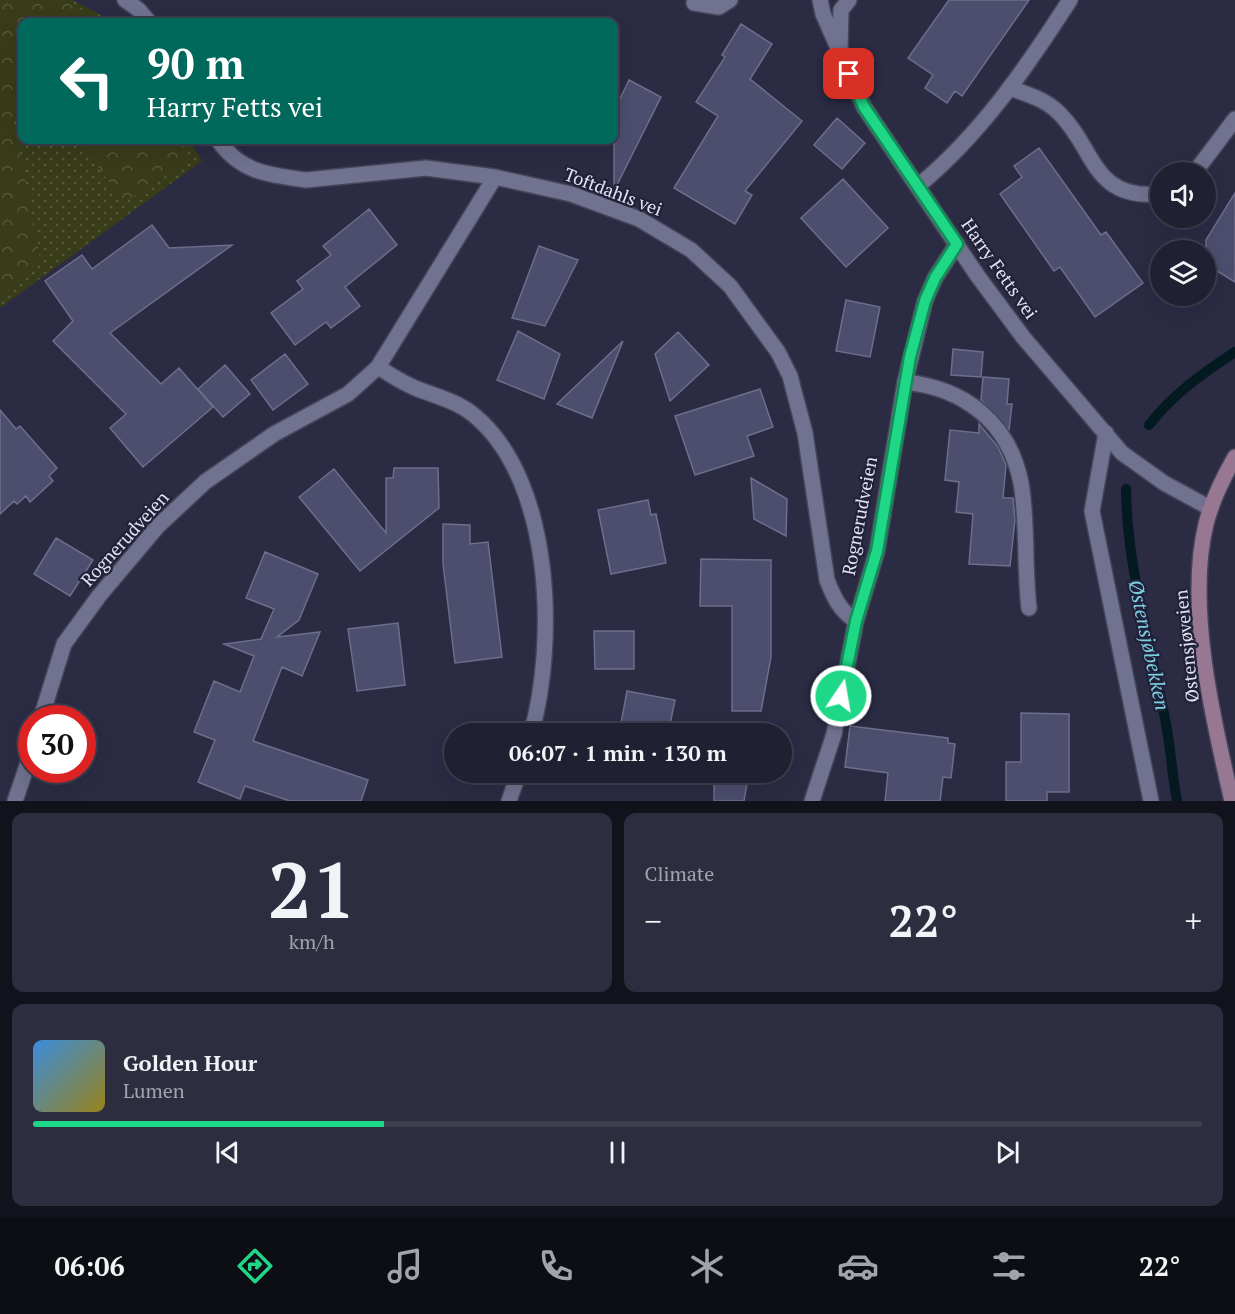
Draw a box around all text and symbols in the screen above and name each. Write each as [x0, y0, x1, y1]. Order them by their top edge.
text: 90 m [147, 35, 245, 91]
icon: left [48, 42, 126, 120]
pin [823, 48, 874, 99]
icon: arrive [832, 57, 865, 90]
text: Harry Fetts vei [147, 89, 323, 125]
street label: Toftdahls vei [561, 161, 666, 221]
map controls [1150, 162, 1216, 306]
button: sound [1150, 162, 1216, 228]
street label: Harry Fetts vei [956, 213, 1043, 323]
button: layers [1150, 240, 1216, 306]
street label: Rognerudveien [836, 454, 882, 577]
street label: Rognerudveien [75, 485, 174, 591]
water label: Østensjøbekken [1122, 577, 1177, 713]
street label: Østensjøveien [1168, 588, 1204, 704]
position arrow [809, 664, 873, 728]
speed limit sign: 30 [18, 705, 96, 783]
text: 06:07 · 1 min · 130 m [509, 738, 727, 767]
text: 21 [268, 837, 356, 940]
text: Climate [645, 860, 714, 887]
text: 22° [889, 890, 958, 950]
text: − [645, 899, 662, 942]
text: + [1184, 899, 1202, 942]
text: km/h [289, 928, 335, 955]
text: Golden Hour [123, 1048, 257, 1077]
text: Lumen [123, 1077, 185, 1104]
icon: previous [211, 1136, 244, 1169]
icon: pause [601, 1136, 634, 1169]
icon: next [991, 1136, 1024, 1169]
icon: directions [234, 1245, 276, 1287]
icon: music [384, 1245, 426, 1287]
icon: phone [535, 1245, 577, 1287]
icon: climate [686, 1245, 728, 1287]
icon: car [837, 1245, 879, 1287]
icon: filters [988, 1245, 1030, 1287]
text: 06:06 [54, 1248, 125, 1284]
text: 22° [1139, 1248, 1181, 1284]

